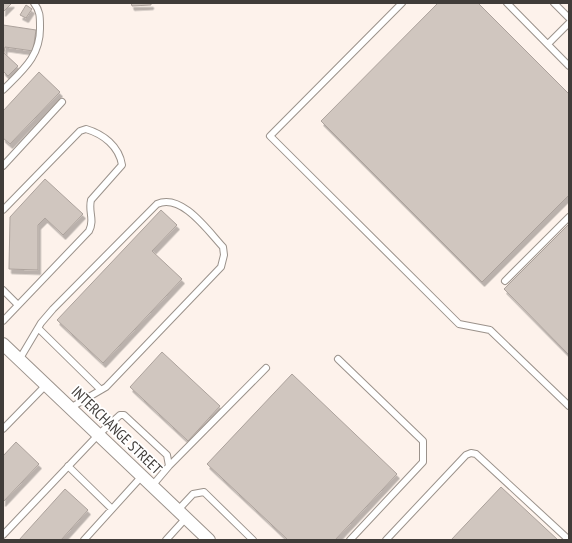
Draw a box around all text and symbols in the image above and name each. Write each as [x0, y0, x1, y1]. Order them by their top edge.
street label: INTERCHANGE STREET [68, 382, 166, 478]

